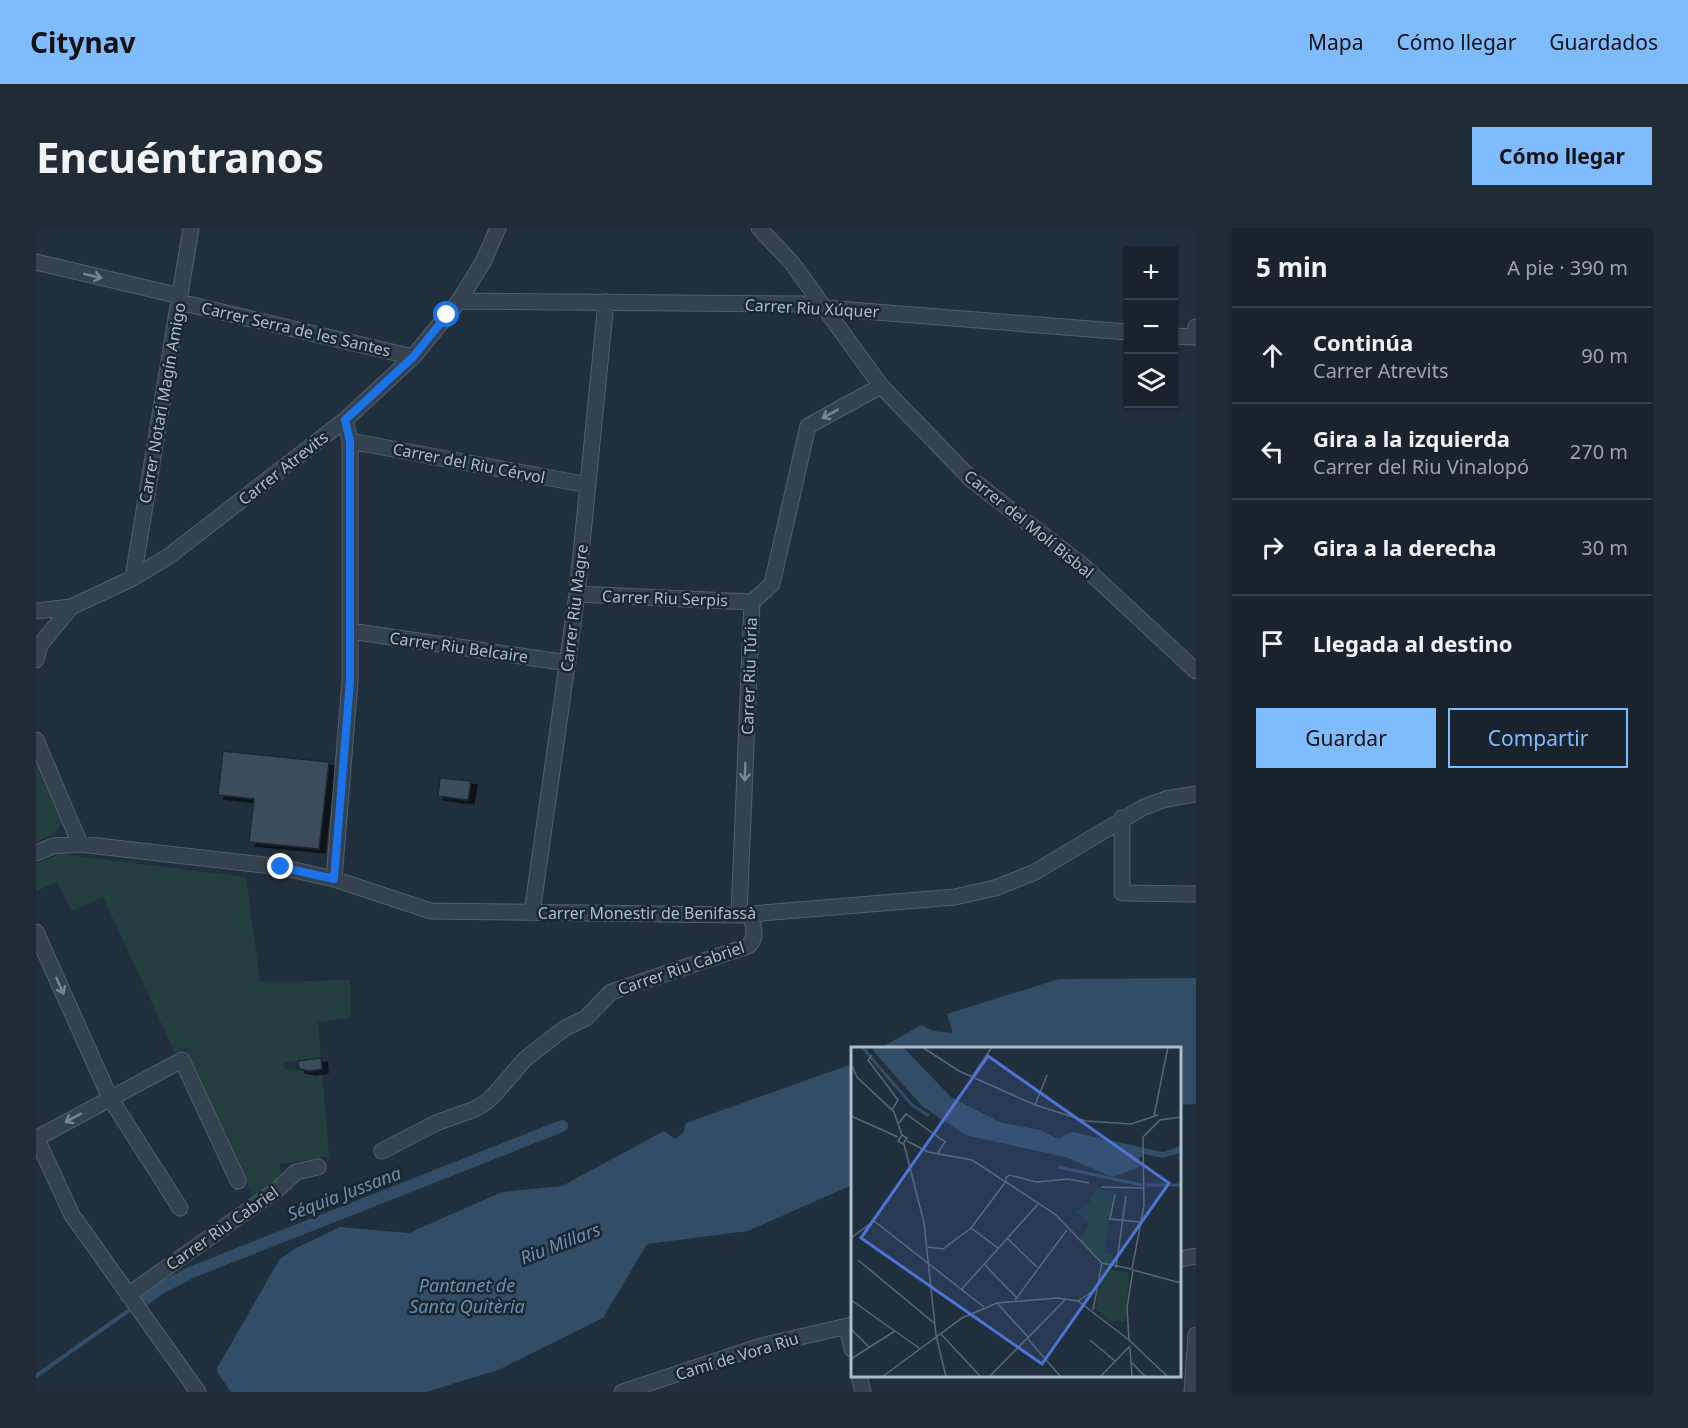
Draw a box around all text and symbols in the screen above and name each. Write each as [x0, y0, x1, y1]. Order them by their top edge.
text: Citynav [30, 23, 135, 61]
text: Mapa [1308, 28, 1363, 56]
text: Cómo llegar [1396, 28, 1516, 56]
text: Guardados [1549, 28, 1658, 56]
button: Cómo llegar [1472, 127, 1652, 185]
text: Encuéntranos [36, 128, 324, 185]
map controls [1124, 246, 1178, 408]
button: + [1124, 246, 1178, 300]
text: 5 min [1256, 249, 1328, 285]
text: A pie · 390 m [1507, 254, 1628, 281]
one-way arrow [83, 270, 102, 282]
street label: Carrer Riu Xúquer [744, 293, 880, 323]
street label: Carrer Serra de les Santes [199, 296, 393, 362]
button: − [1124, 300, 1178, 354]
street label: Carrer Notari Magín Amigo [133, 301, 191, 505]
route start [433, 301, 459, 327]
text: Continúa [1313, 327, 1413, 357]
icon: ahead [1256, 339, 1289, 372]
text: 90 m [1581, 342, 1628, 369]
button: layers [1124, 354, 1178, 408]
text: Carrer Atrevits [1313, 357, 1449, 384]
one-way arrow [821, 409, 839, 420]
text: Gira a la izquierda [1313, 423, 1510, 453]
street label: Carrer Atrevits [233, 426, 333, 510]
icon: left [1256, 435, 1289, 468]
street label: Carrer del Riu Cérvol [391, 437, 547, 489]
text: 270 m [1570, 438, 1628, 465]
text: Carrer del Riu Vinalopó [1313, 453, 1529, 480]
street label: Carrer del Molí Bisbal [960, 465, 1098, 583]
icon: right [1256, 531, 1289, 564]
text: Gira a la derecha [1313, 532, 1497, 562]
text: 30 m [1581, 534, 1628, 561]
street label: Carrer Riu Magre [555, 543, 593, 673]
street label: Carrer Riu Serpis [602, 585, 728, 611]
street label: Carrer Riu Túria [736, 617, 762, 735]
street label: Carrer Riu Belcaire [388, 626, 530, 668]
icon: arrive [1256, 627, 1289, 660]
text: Llegada al destino [1313, 628, 1513, 658]
button: Guardar [1256, 708, 1436, 768]
button: Compartir [1448, 708, 1628, 768]
one-way arrow [739, 761, 750, 781]
route end [267, 853, 293, 879]
street label: Carrer Monestir de Benifassà [538, 902, 756, 924]
street label: Carrer Riu Cabriel [615, 936, 747, 1000]
one-way arrow [55, 976, 66, 994]
inset map [851, 1047, 1181, 1377]
one-way arrow [65, 1112, 82, 1124]
water label: Séquia Jussana [284, 1160, 404, 1226]
street label: Carrer Riu Cabriel [161, 1181, 283, 1275]
water label: Riu Millars [516, 1217, 604, 1269]
water label: Pantanet de Santa Quitèria [409, 1273, 525, 1318]
street label: Camí de Vora Riu [673, 1327, 801, 1385]

